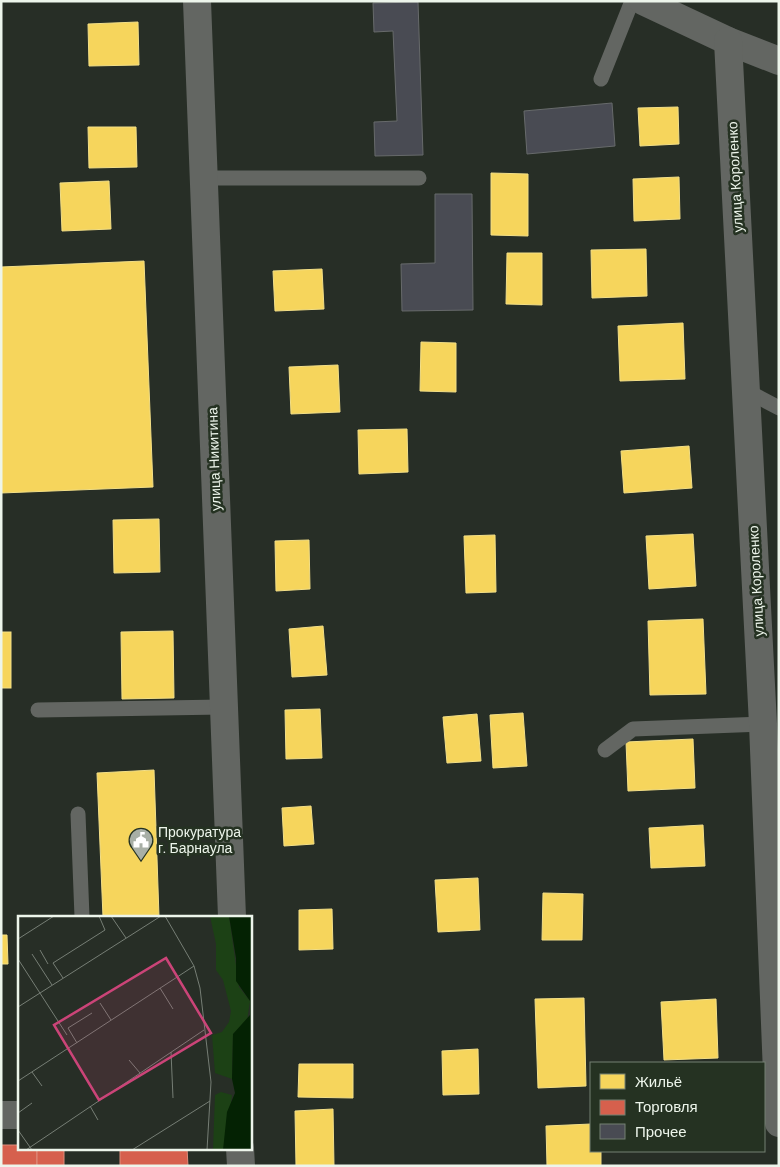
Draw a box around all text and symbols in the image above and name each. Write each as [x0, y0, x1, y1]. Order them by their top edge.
street label: улица Короленко [723, 121, 747, 233]
street label: улица Никитина [203, 407, 225, 511]
street label: улица Короленко [744, 525, 768, 637]
place label: Прокуратура г. Барнаула [158, 823, 241, 857]
public building icon: Прокуратура г. Барнаула [128, 827, 154, 861]
inset map [18, 916, 251, 1150]
legend [590, 1062, 765, 1152]
text: Жильё [635, 1072, 682, 1092]
text: Торговля [635, 1097, 698, 1117]
text: Прочее [635, 1122, 687, 1142]

